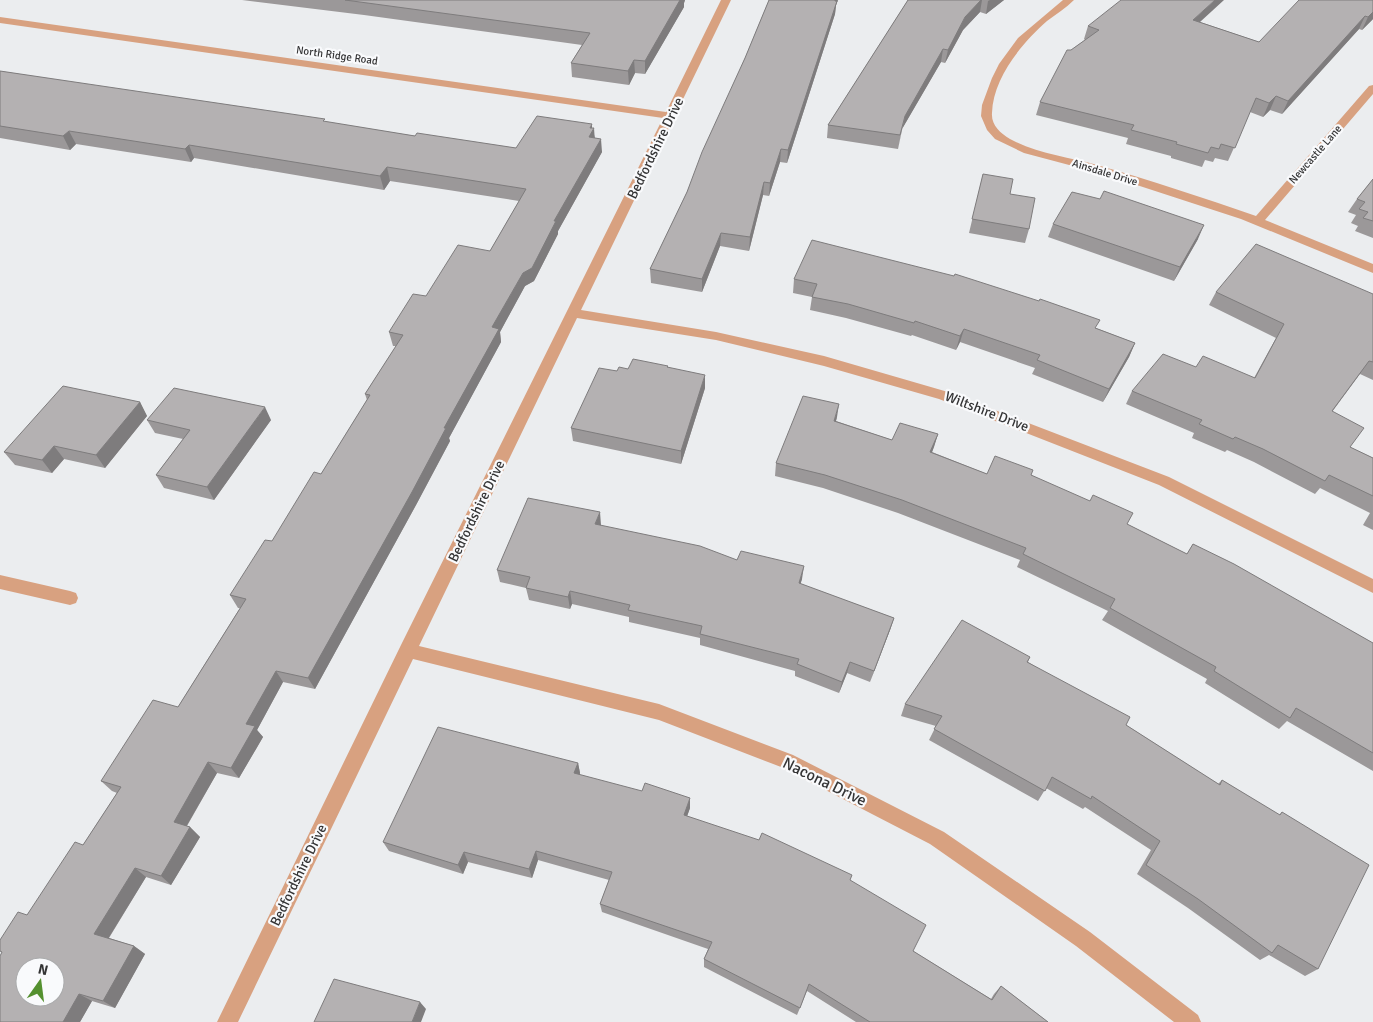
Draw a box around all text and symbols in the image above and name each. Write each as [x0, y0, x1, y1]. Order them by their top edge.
street label: North Ridge Road [295, 43, 379, 68]
street label: Bedfordshire Drive [623, 95, 687, 202]
street label: Newcastle Lane [1286, 122, 1345, 186]
street label: Ainsdale Drive [1071, 156, 1139, 189]
street label: Wiltshire Drive [943, 388, 1031, 435]
street label: Bedfordshire Drive [444, 458, 508, 565]
street label: Nacona Drive [779, 753, 870, 811]
street label: Bedfordshire Drive [266, 822, 330, 929]
north arrow [15, 957, 65, 1007]
text: N [36, 960, 50, 979]

